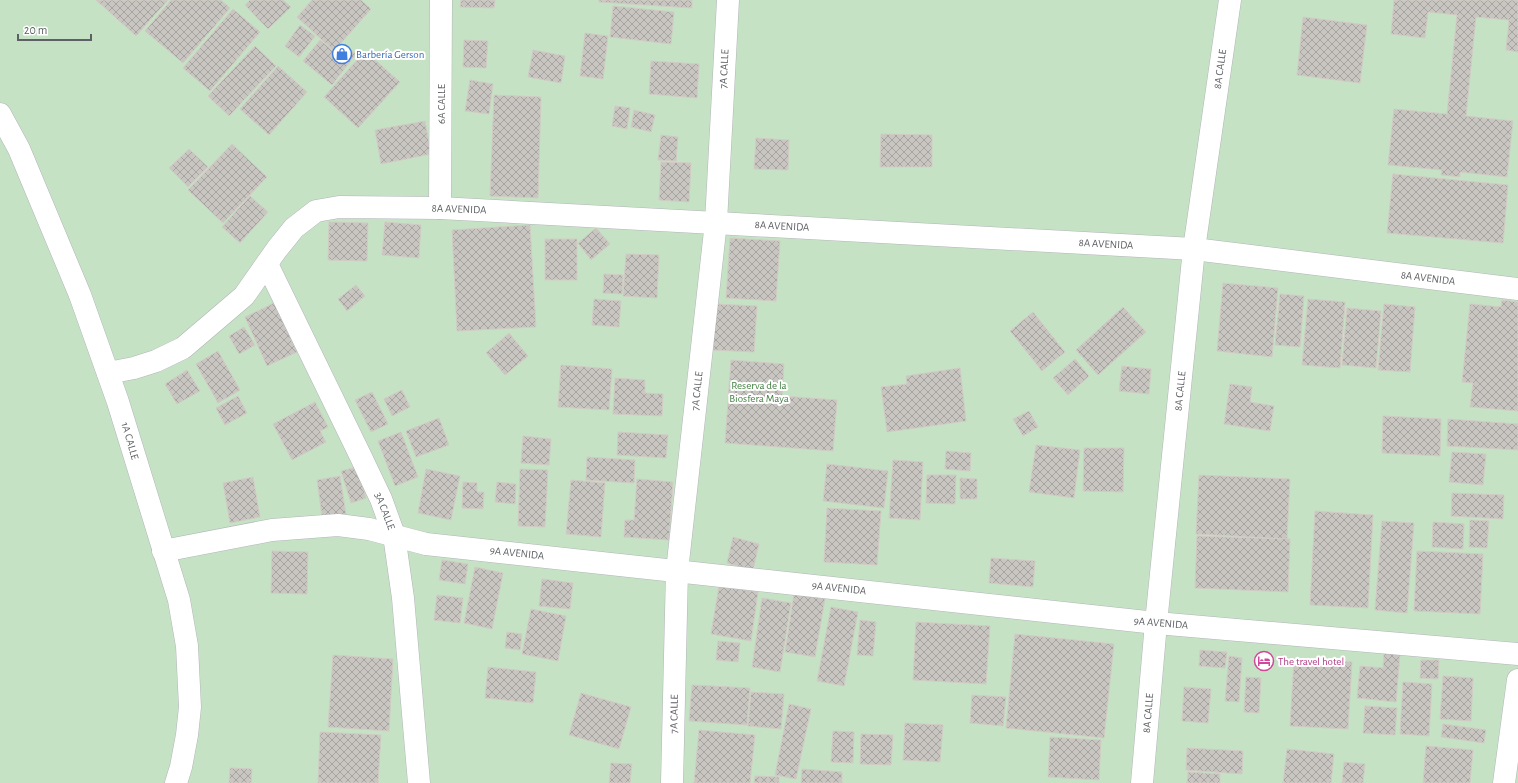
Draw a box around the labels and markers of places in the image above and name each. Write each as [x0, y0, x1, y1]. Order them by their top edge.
shop icon: Barbería Gerson [331, 43, 353, 65]
place label: Barbería Gerson [356, 49, 424, 60]
hotel icon: The travel hotel [1253, 650, 1275, 672]
place label: The travel hotel [1278, 656, 1344, 667]

